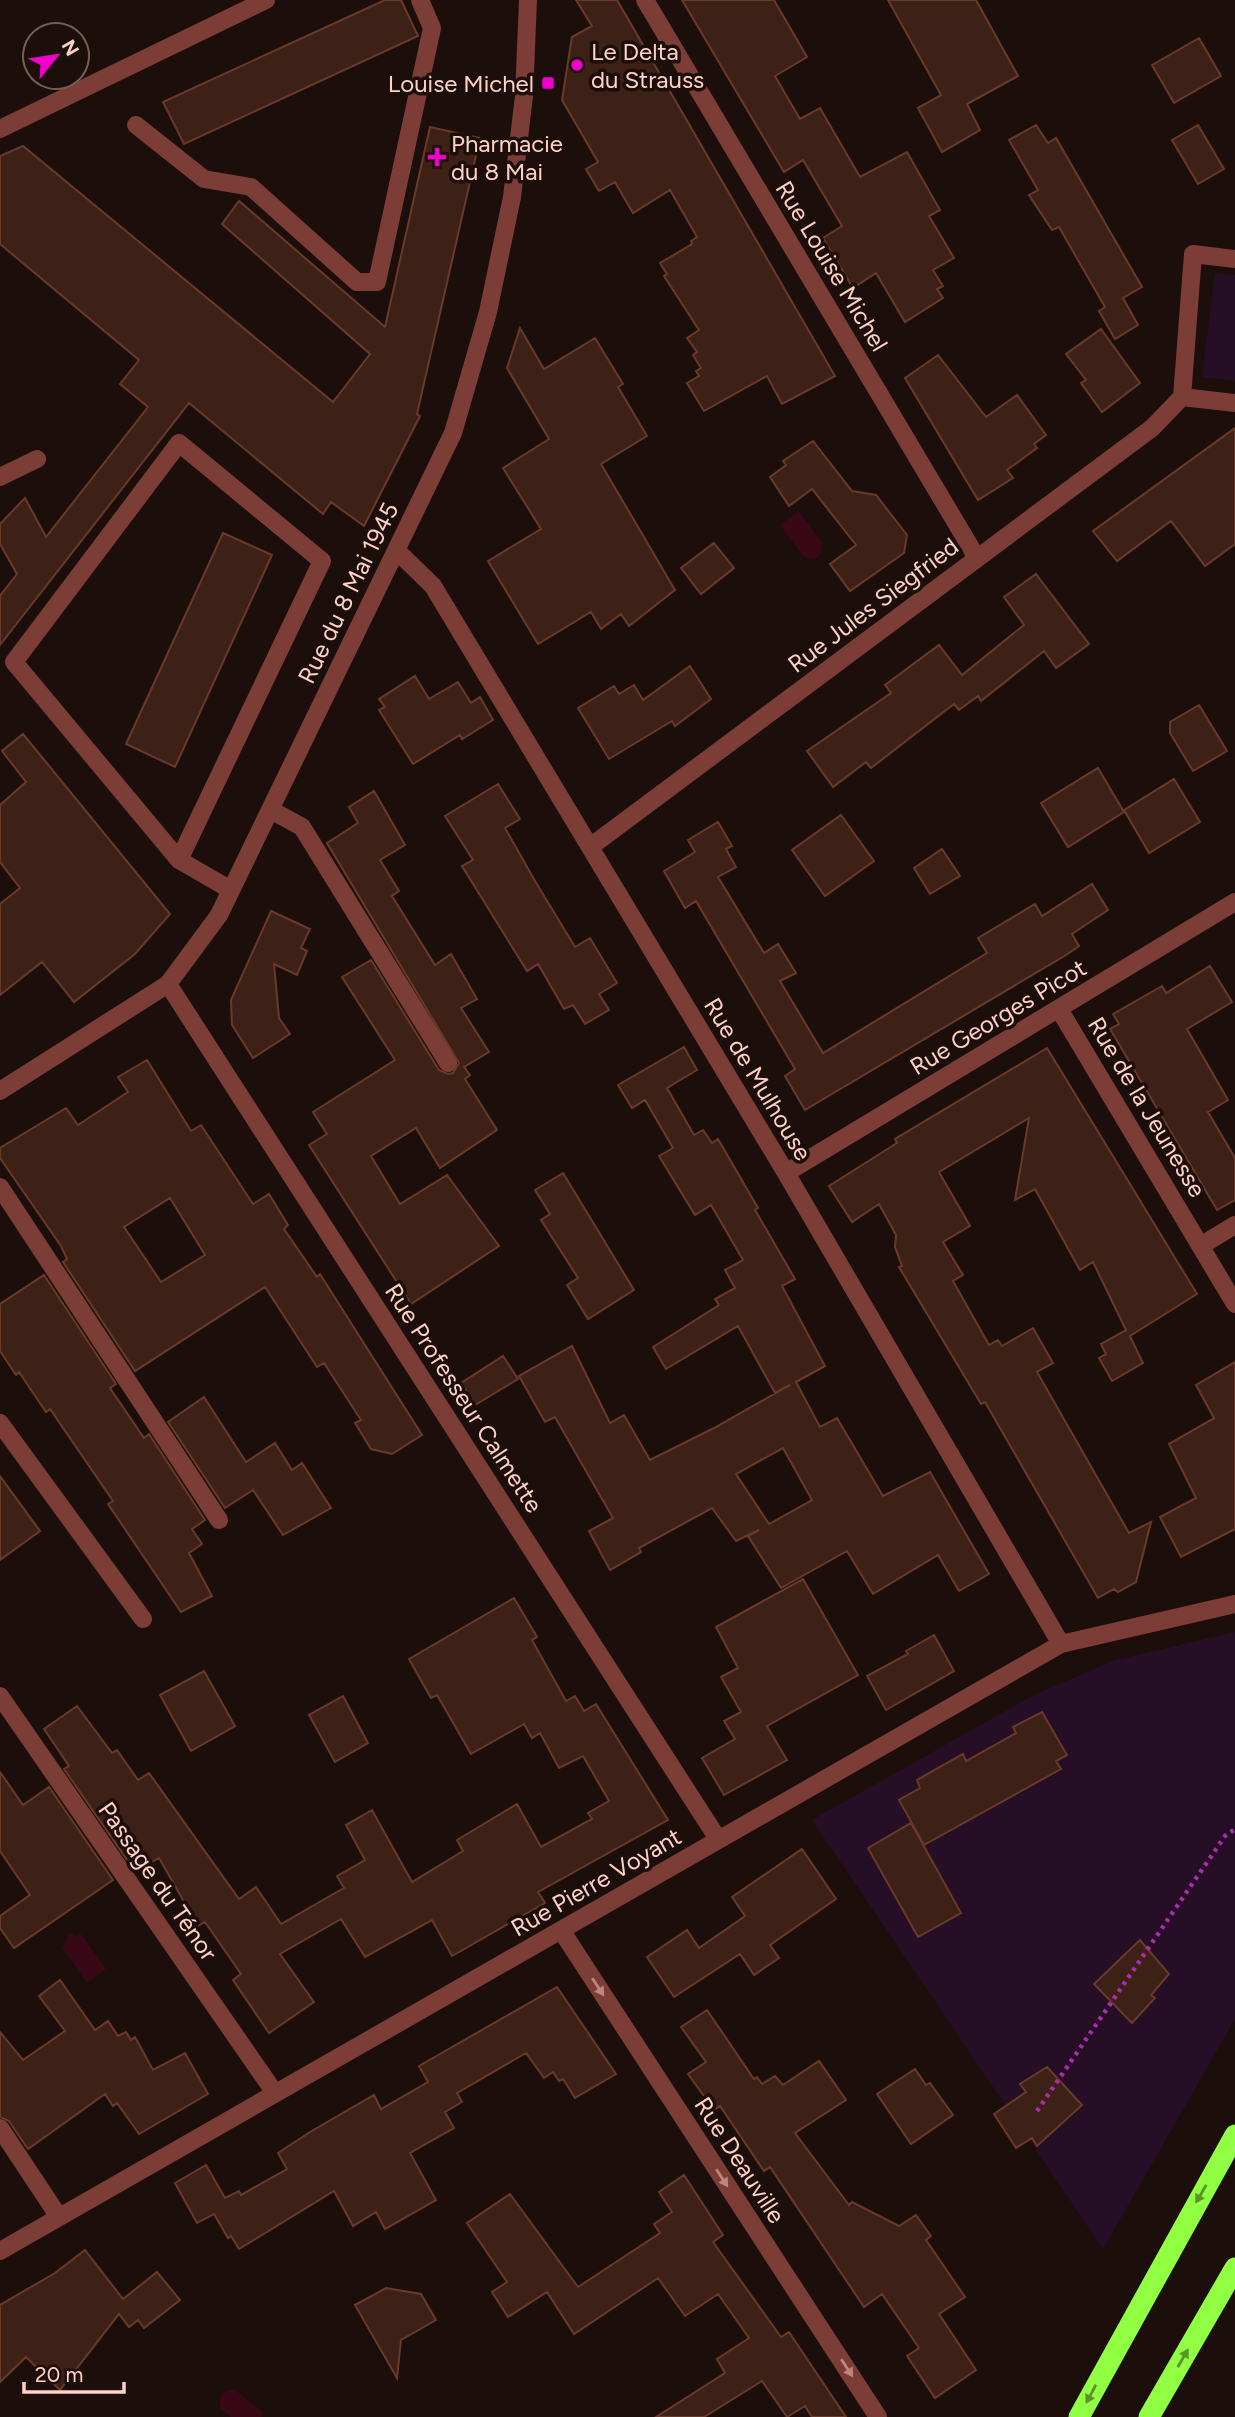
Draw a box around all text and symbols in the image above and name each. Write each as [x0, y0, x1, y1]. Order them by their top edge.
north arrow [21, 21, 91, 91]
text: N [57, 36, 84, 60]
place label: Le Delta du Strauss [591, 37, 704, 94]
marker: Le Delta du Strauss [569, 57, 585, 73]
place label: Louise Michel [388, 69, 534, 98]
marker: Louise Michel [540, 75, 556, 91]
place label: Pharmacie du 8 Mai [451, 129, 563, 186]
marker: Pharmacie du 8 Mai [429, 149, 445, 165]
street label: Rue Louise Michel [770, 176, 894, 356]
street label: Rue du 8 Mai 1945 [292, 498, 404, 688]
street label: Rue Jules Siegfried [782, 531, 964, 679]
street label: Rue Georges Picot [905, 953, 1091, 1081]
street label: Rue de Mulhouse [698, 992, 818, 1166]
street label: Rue de la Jeunesse [1082, 1012, 1212, 1202]
street label: Rue Professeur Calmette [379, 1278, 549, 1518]
street label: Passage du Ténor [92, 1796, 224, 1966]
street label: Rue Pierre Voyant [506, 1822, 686, 1942]
one-way arrow [591, 1978, 605, 1996]
street label: Rue Deauville [689, 2092, 791, 2228]
one-way arrow [716, 2168, 729, 2187]
one-way arrow [1195, 2185, 1207, 2204]
one-way arrow [1177, 2348, 1189, 2368]
scale bar [24, 2350, 124, 2394]
one-way arrow [840, 2358, 853, 2378]
text: 20 m [35, 2362, 83, 2387]
one-way arrow [1085, 2384, 1097, 2404]

